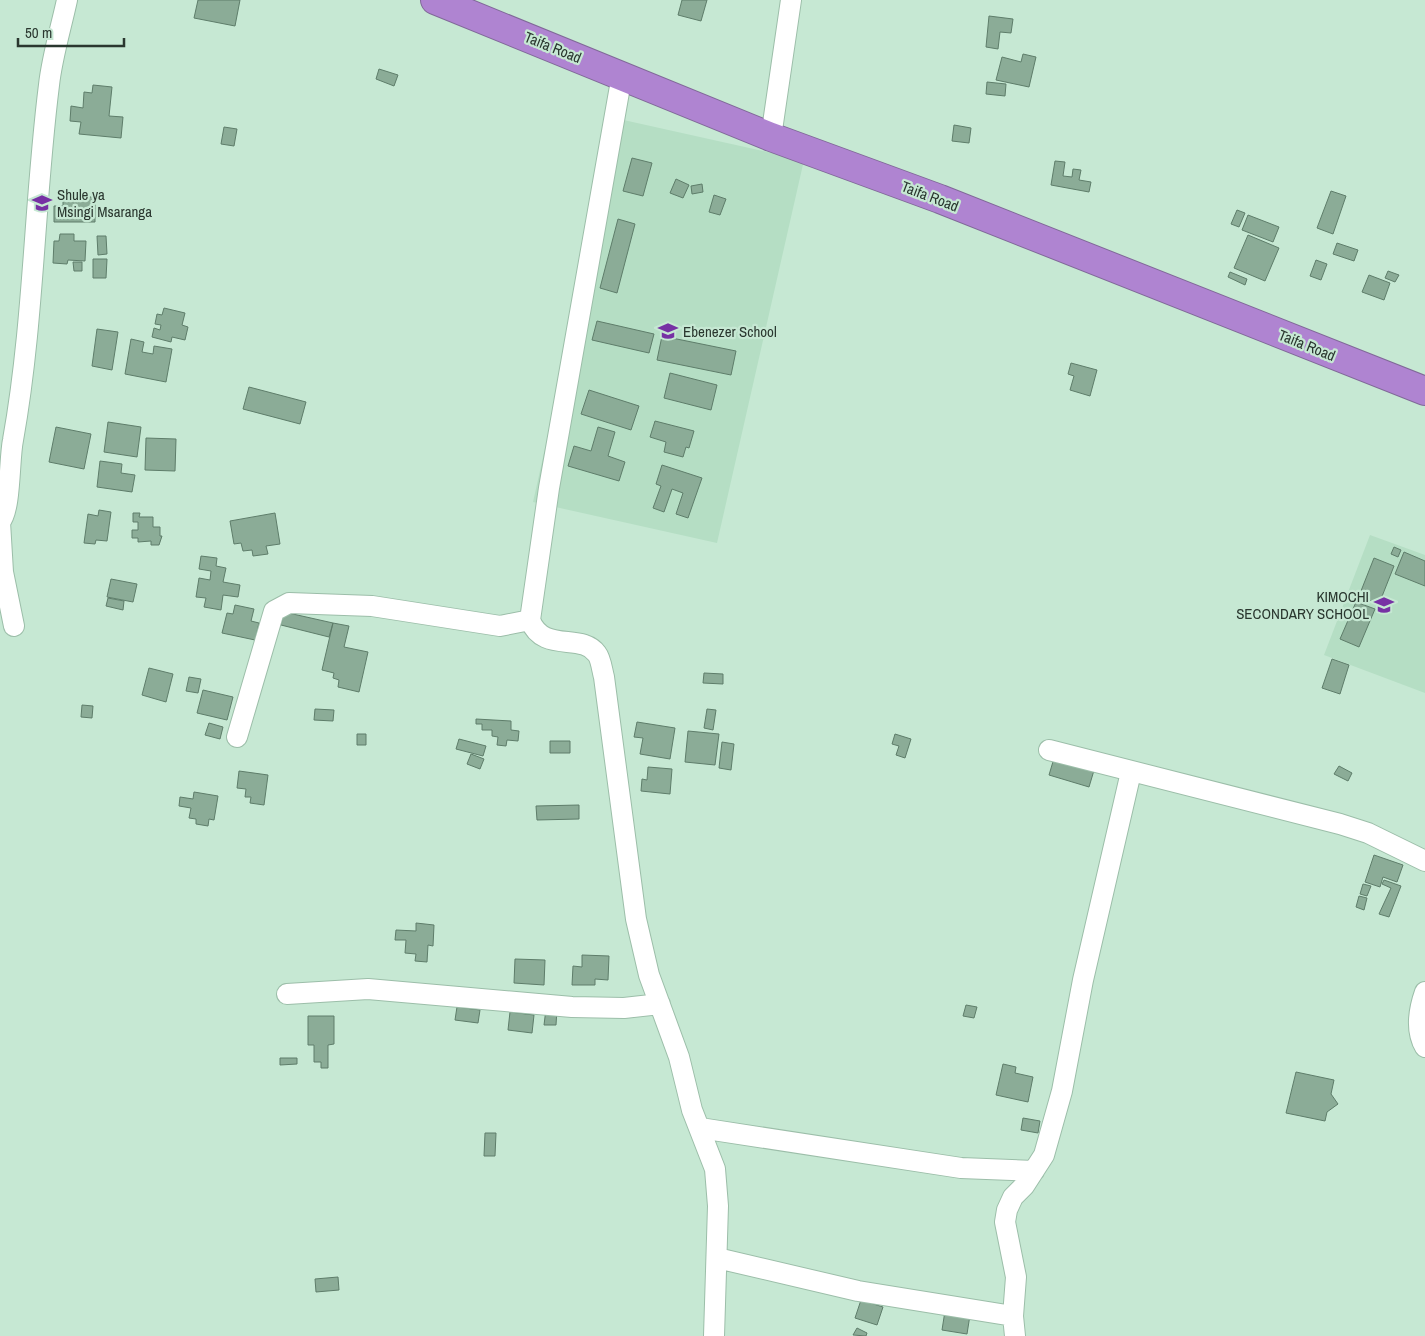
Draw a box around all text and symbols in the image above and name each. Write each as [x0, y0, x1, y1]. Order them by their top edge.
scale bar [18, 15, 124, 47]
text: 50 m [25, 22, 52, 43]
street label: Taifa Road [521, 26, 585, 68]
street label: Taifa Road [898, 175, 962, 217]
place label: Shule ya Msingi Msaranga [57, 184, 152, 222]
school or university icon: Shule ya Msingi Msaranga [31, 192, 53, 214]
school or university icon: Ebenezer School [657, 320, 679, 342]
place label: Ebenezer School [683, 321, 777, 342]
street label: Taifa Road [1275, 324, 1339, 366]
place label: KIMOCHI SECONDARY SCHOOL [1236, 586, 1369, 624]
school or university icon: KIMOCHI SECONDARY SCHOOL [1373, 594, 1395, 616]

